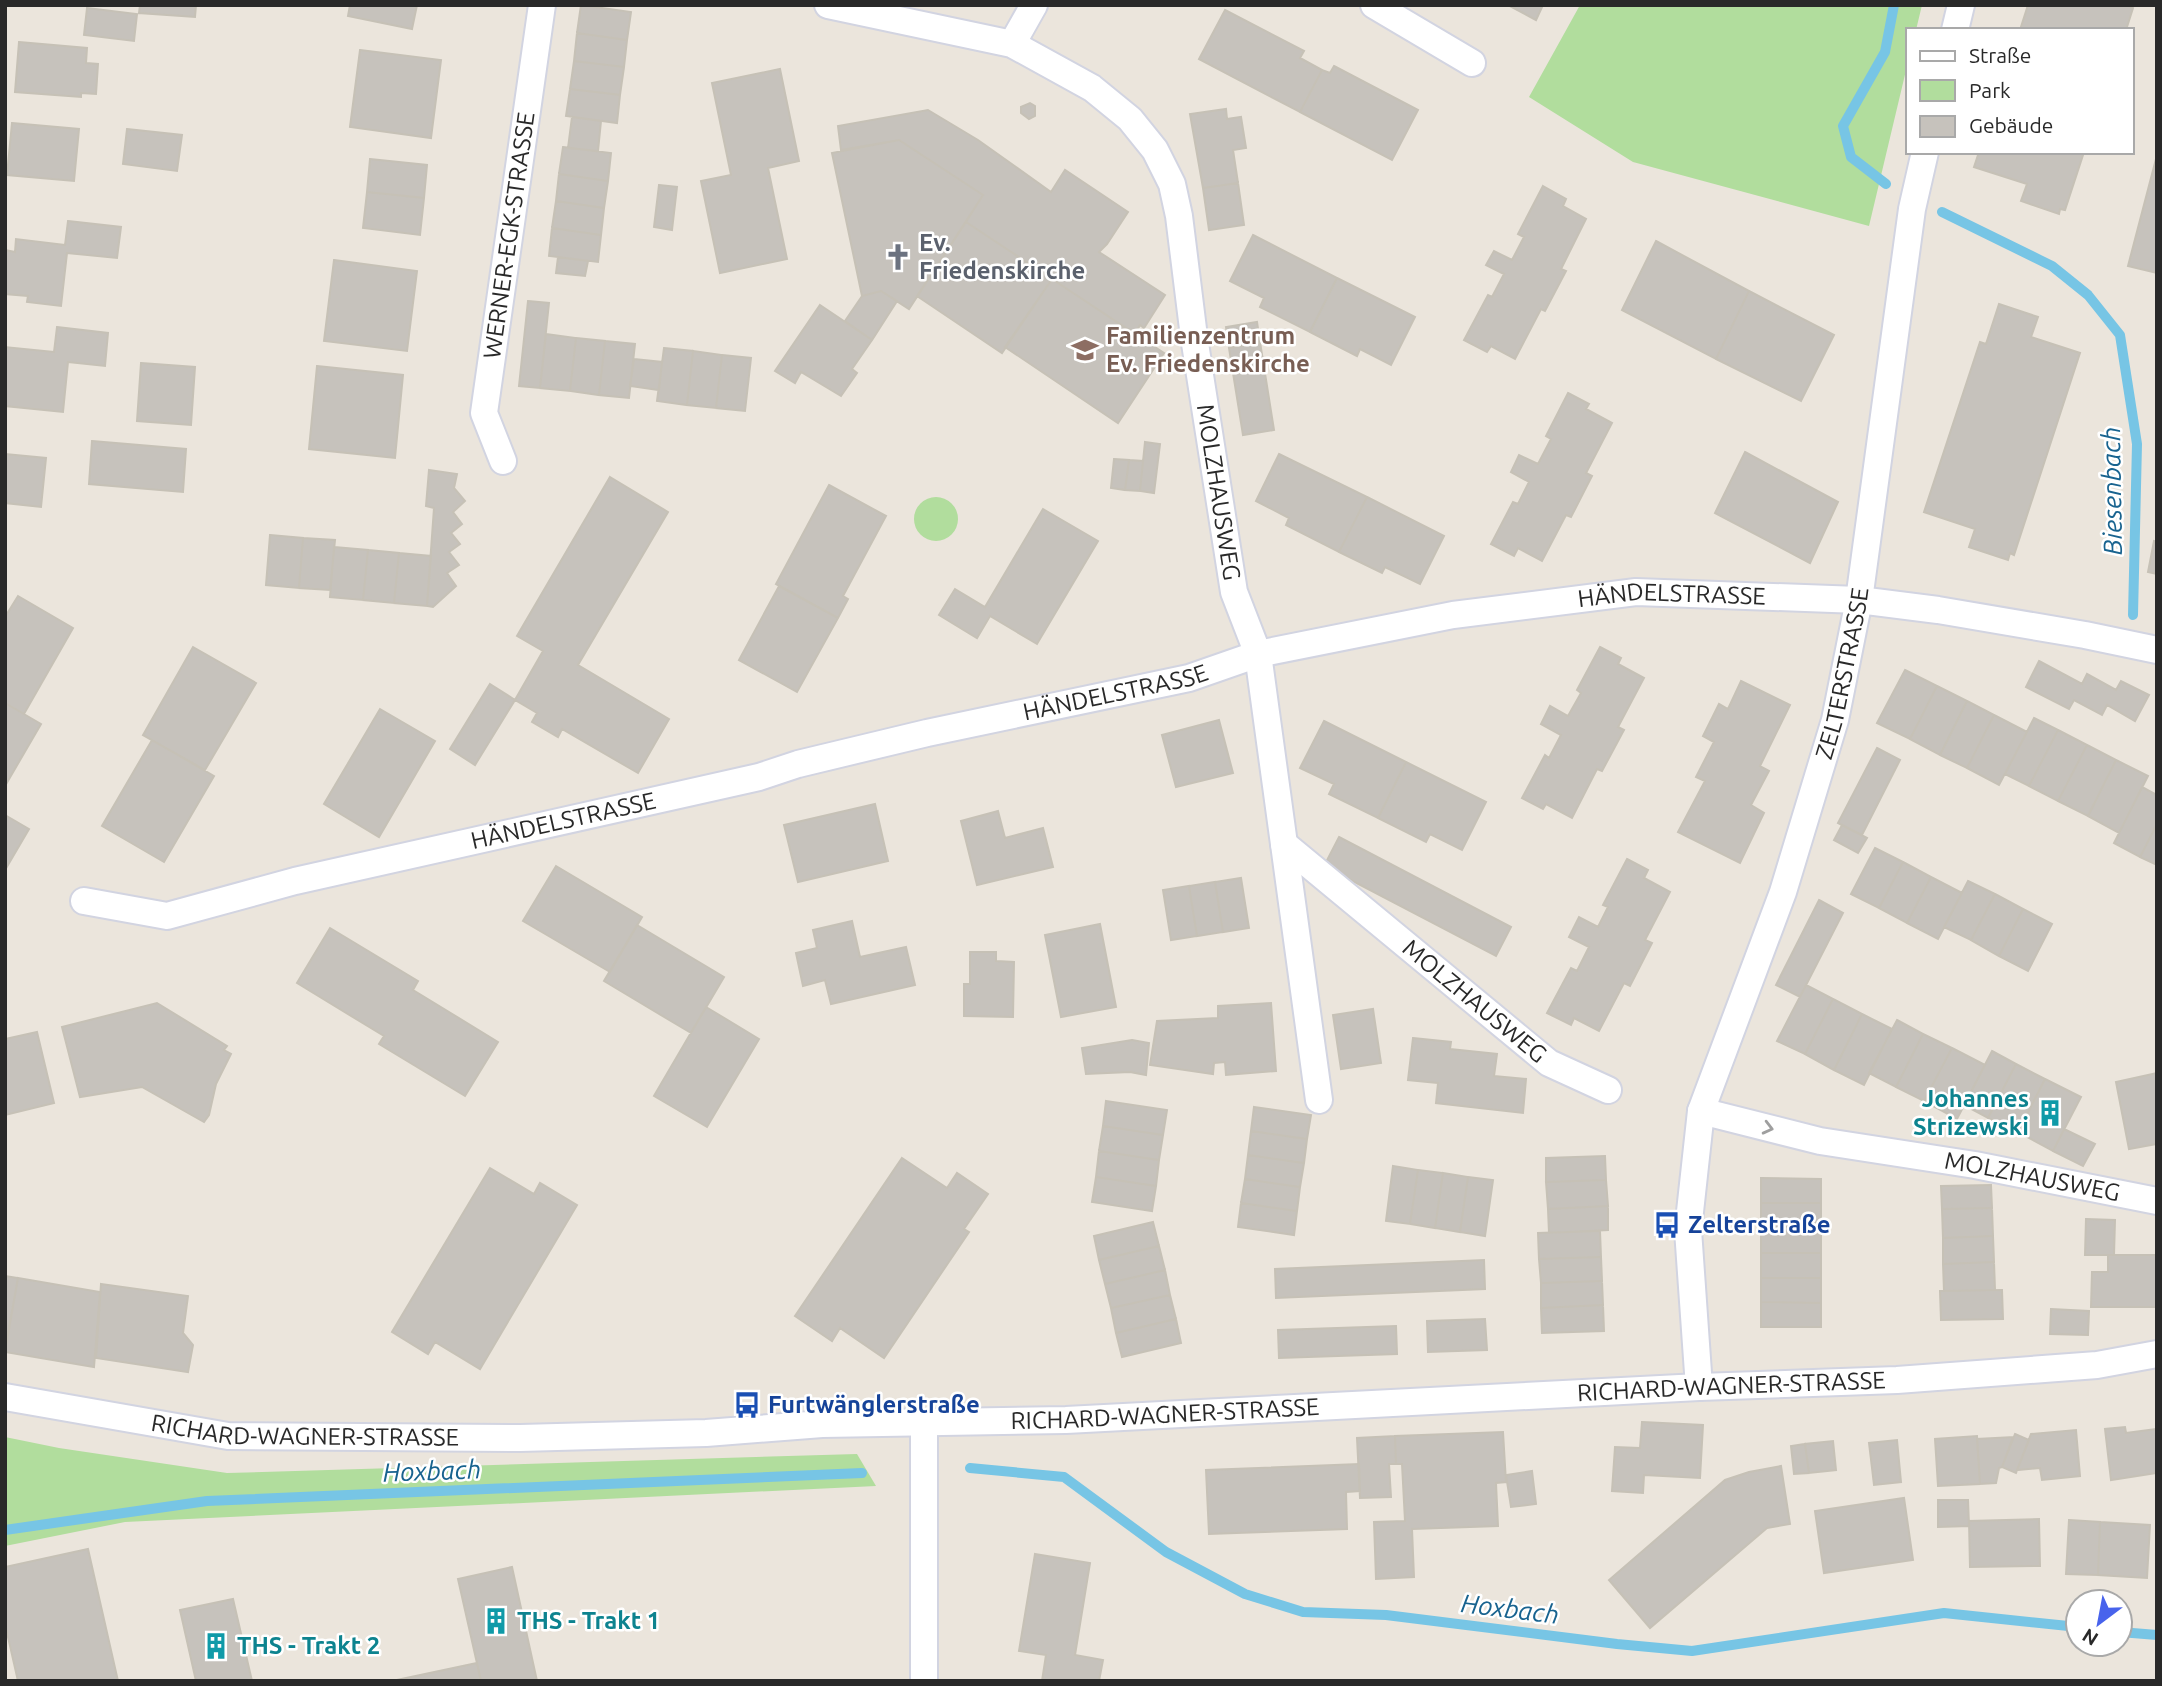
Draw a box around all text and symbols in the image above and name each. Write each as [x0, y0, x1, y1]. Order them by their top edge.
legend [1906, 28, 2134, 154]
text: Straße [1969, 43, 2031, 67]
text: Park [1969, 78, 2011, 102]
street label: WERNER-EGK-STRASSE [478, 110, 540, 360]
text: Gebäude [1969, 113, 2053, 137]
place label: Ev. Friedenskirche [919, 229, 1085, 284]
church icon: Ev. Friedenskirche [883, 242, 913, 272]
place label: Familienzentrum Ev. Friedenskirche [1106, 322, 1310, 377]
school or university icon: Familienzentrum Ev. Friedenskirche [1070, 335, 1100, 365]
street label: MOLZHAUSWEG [1192, 402, 1246, 582]
water label: Biesenbach [2096, 426, 2127, 556]
street label: HÄNDELSTRASSE [1576, 577, 1766, 612]
street label: ZELTERSTRASSE [1810, 586, 1874, 762]
street label: HÄNDELSTRASSE [1020, 658, 1211, 726]
street label: HÄNDELSTRASSE [468, 787, 658, 854]
street label: MOLZHAUSWEG [1397, 934, 1552, 1068]
place label: Johannes Strizewski [1913, 1085, 2029, 1140]
building icon: Johannes Strizewski [2035, 1098, 2065, 1128]
one-way arrow [1762, 1120, 1774, 1134]
street label: MOLZHAUSWEG [1943, 1146, 2122, 1206]
bus stop icon: Zelterstraße [1652, 1210, 1682, 1240]
place label: Zelterstraße [1688, 1211, 1831, 1238]
street label: RICHARD-WAGNER-STRASSE [1576, 1366, 1886, 1406]
bus stop icon: Furtwänglerstraße [732, 1390, 762, 1420]
place label: Furtwänglerstraße [768, 1391, 980, 1418]
street label: RICHARD-WAGNER-STRASSE [1010, 1393, 1320, 1434]
street label: RICHARD-WAGNER-STRASSE [149, 1409, 459, 1451]
water label: Hoxbach [382, 1454, 482, 1487]
water label: Hoxbach [1459, 1588, 1561, 1629]
north arrow [2064, 1588, 2134, 1658]
building icon: THS - Trakt 1 [481, 1606, 511, 1636]
place label: THS - Trakt 1 [517, 1607, 660, 1634]
text: N [2078, 1624, 2102, 1651]
building icon: THS - Trakt 2 [201, 1631, 231, 1661]
place label: THS - Trakt 2 [237, 1632, 380, 1659]

